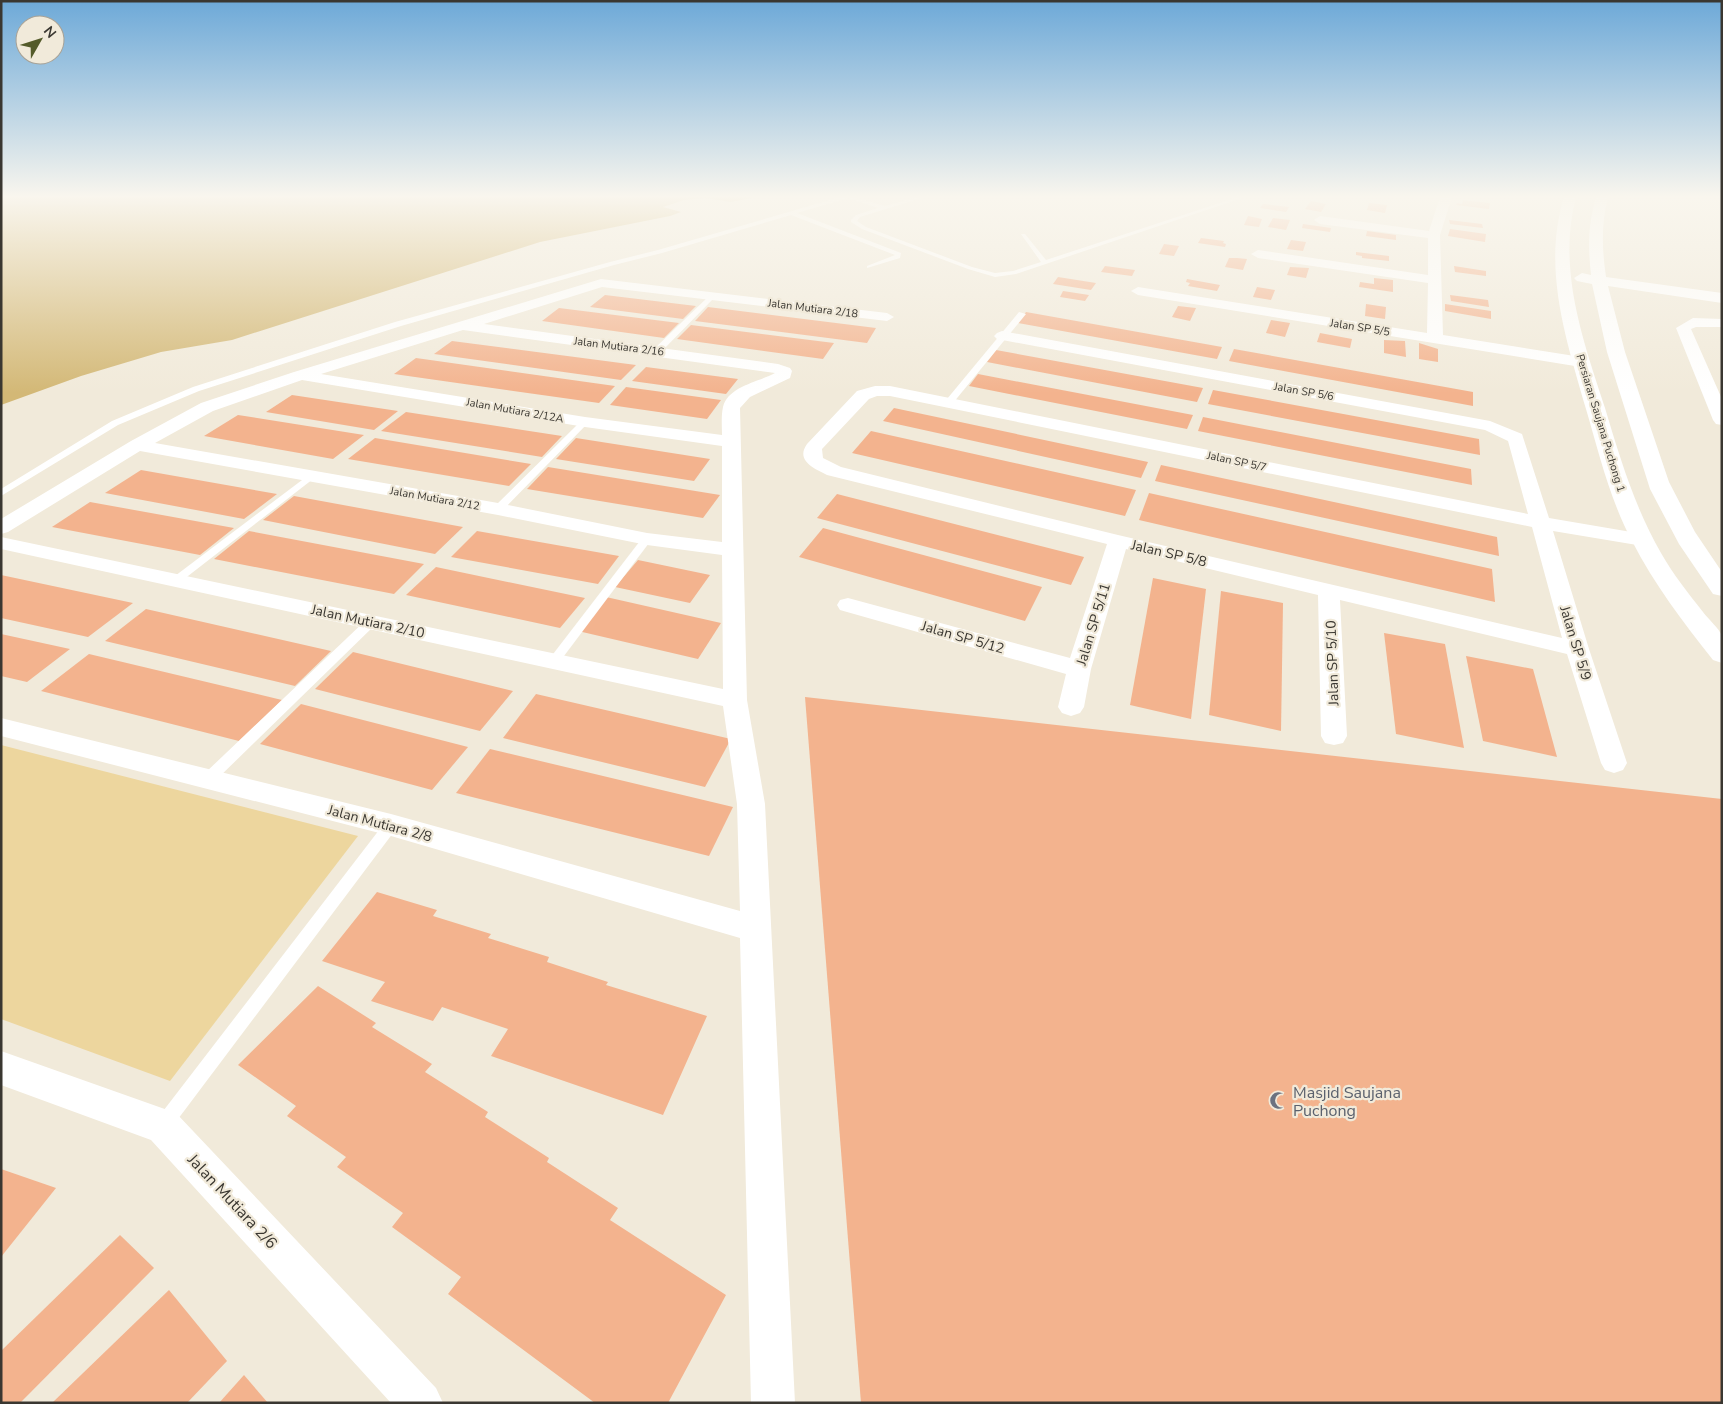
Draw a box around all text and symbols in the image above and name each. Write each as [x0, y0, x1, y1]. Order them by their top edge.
north arrow [15, 15, 65, 65]
text: N [39, 22, 60, 42]
street label: Jalan Mutiara 2/18 [766, 295, 859, 322]
street label: Jalan SP 5/5 [1328, 315, 1391, 340]
street label: Jalan Mutiara 2/16 [572, 333, 665, 360]
street label: Persiaran Saujana Puchong 1 [1572, 352, 1629, 494]
street label: Jalan SP 5/6 [1272, 379, 1335, 404]
street label: Jalan Mutiara 2/12A [464, 394, 565, 426]
street label: Jalan SP 5/7 [1205, 448, 1268, 475]
street label: Jalan Mutiara 2/12 [388, 483, 481, 514]
street label: Jalan SP 5/8 [1128, 535, 1208, 571]
street label: Jalan SP 5/11 [1072, 581, 1115, 669]
street label: Jalan Mutiara 2/10 [308, 600, 426, 643]
street label: Jalan SP 5/9 [1555, 603, 1596, 683]
street label: Jalan SP 5/12 [918, 616, 1006, 658]
street label: Jalan SP 5/10 [1322, 620, 1344, 707]
street label: Jalan Mutiara 2/8 [325, 800, 434, 847]
place label: Masjid Saujana Puchong [1293, 1082, 1401, 1122]
mosque icon: Masjid Saujana Puchong [1269, 1091, 1289, 1111]
street label: Jalan Mutiara 2/6 [182, 1149, 282, 1254]

